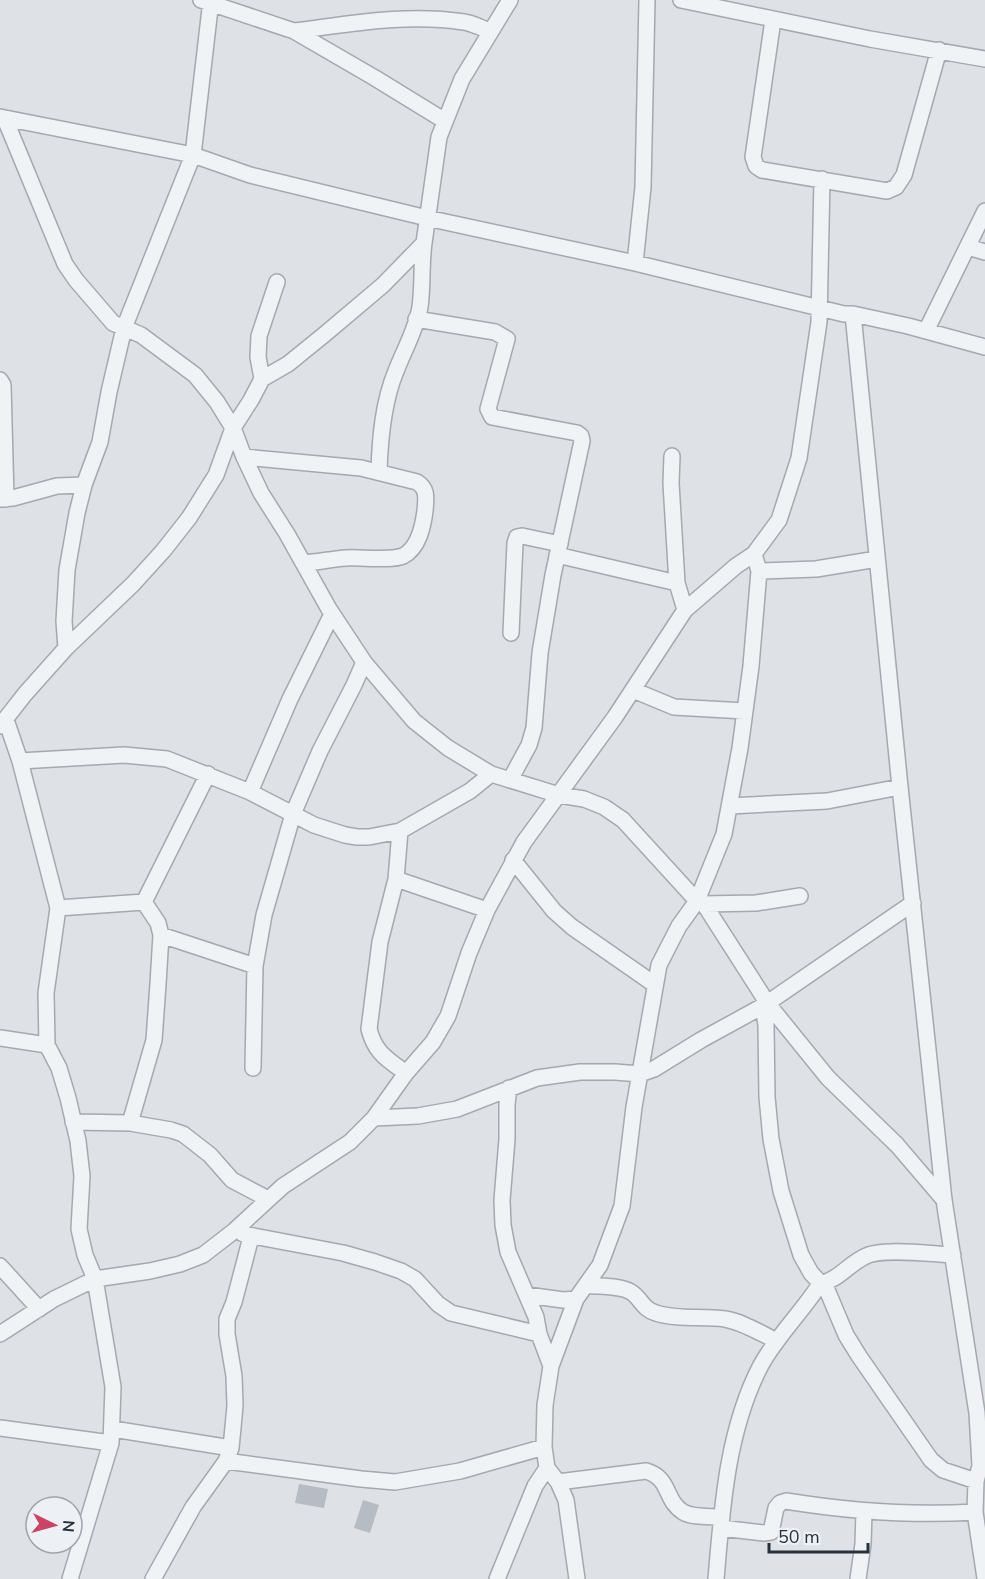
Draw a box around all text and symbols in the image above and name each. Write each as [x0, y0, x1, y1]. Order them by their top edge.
north arrow [24, 1495, 84, 1555]
scale bar [769, 1516, 868, 1554]
text: N [56, 1519, 79, 1533]
text: 50 m [778, 1525, 820, 1549]

